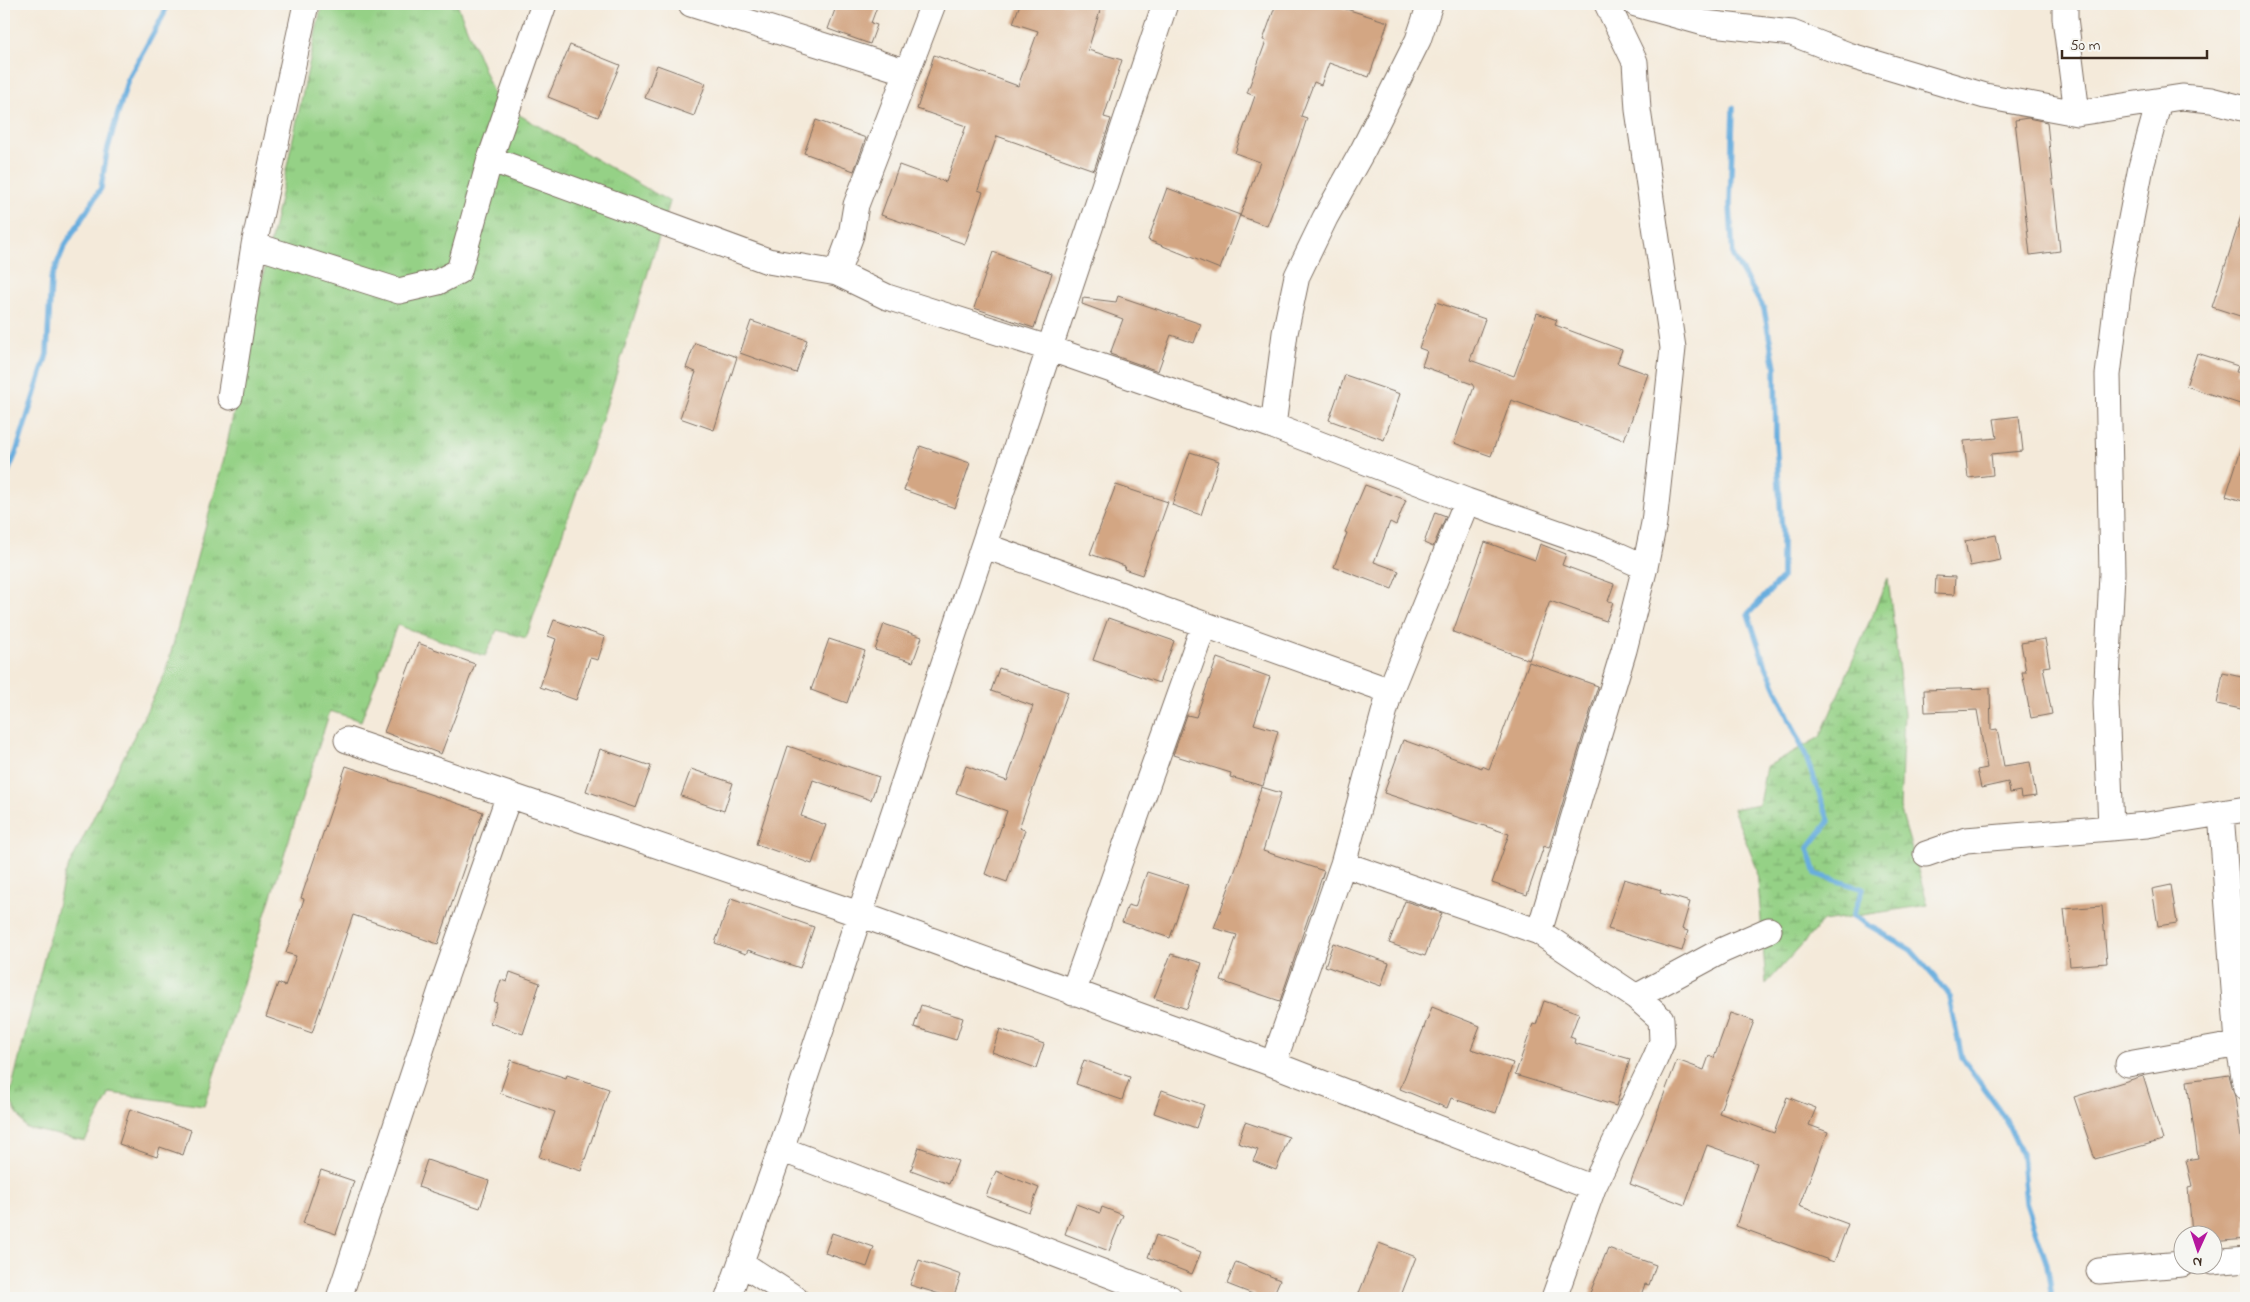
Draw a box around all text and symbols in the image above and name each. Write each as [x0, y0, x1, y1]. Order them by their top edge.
scale bar [2062, 28, 2208, 60]
text: 50 m [2070, 35, 2101, 57]
north arrow [2172, 1224, 2222, 1274]
text: N [2192, 1251, 2203, 1272]

